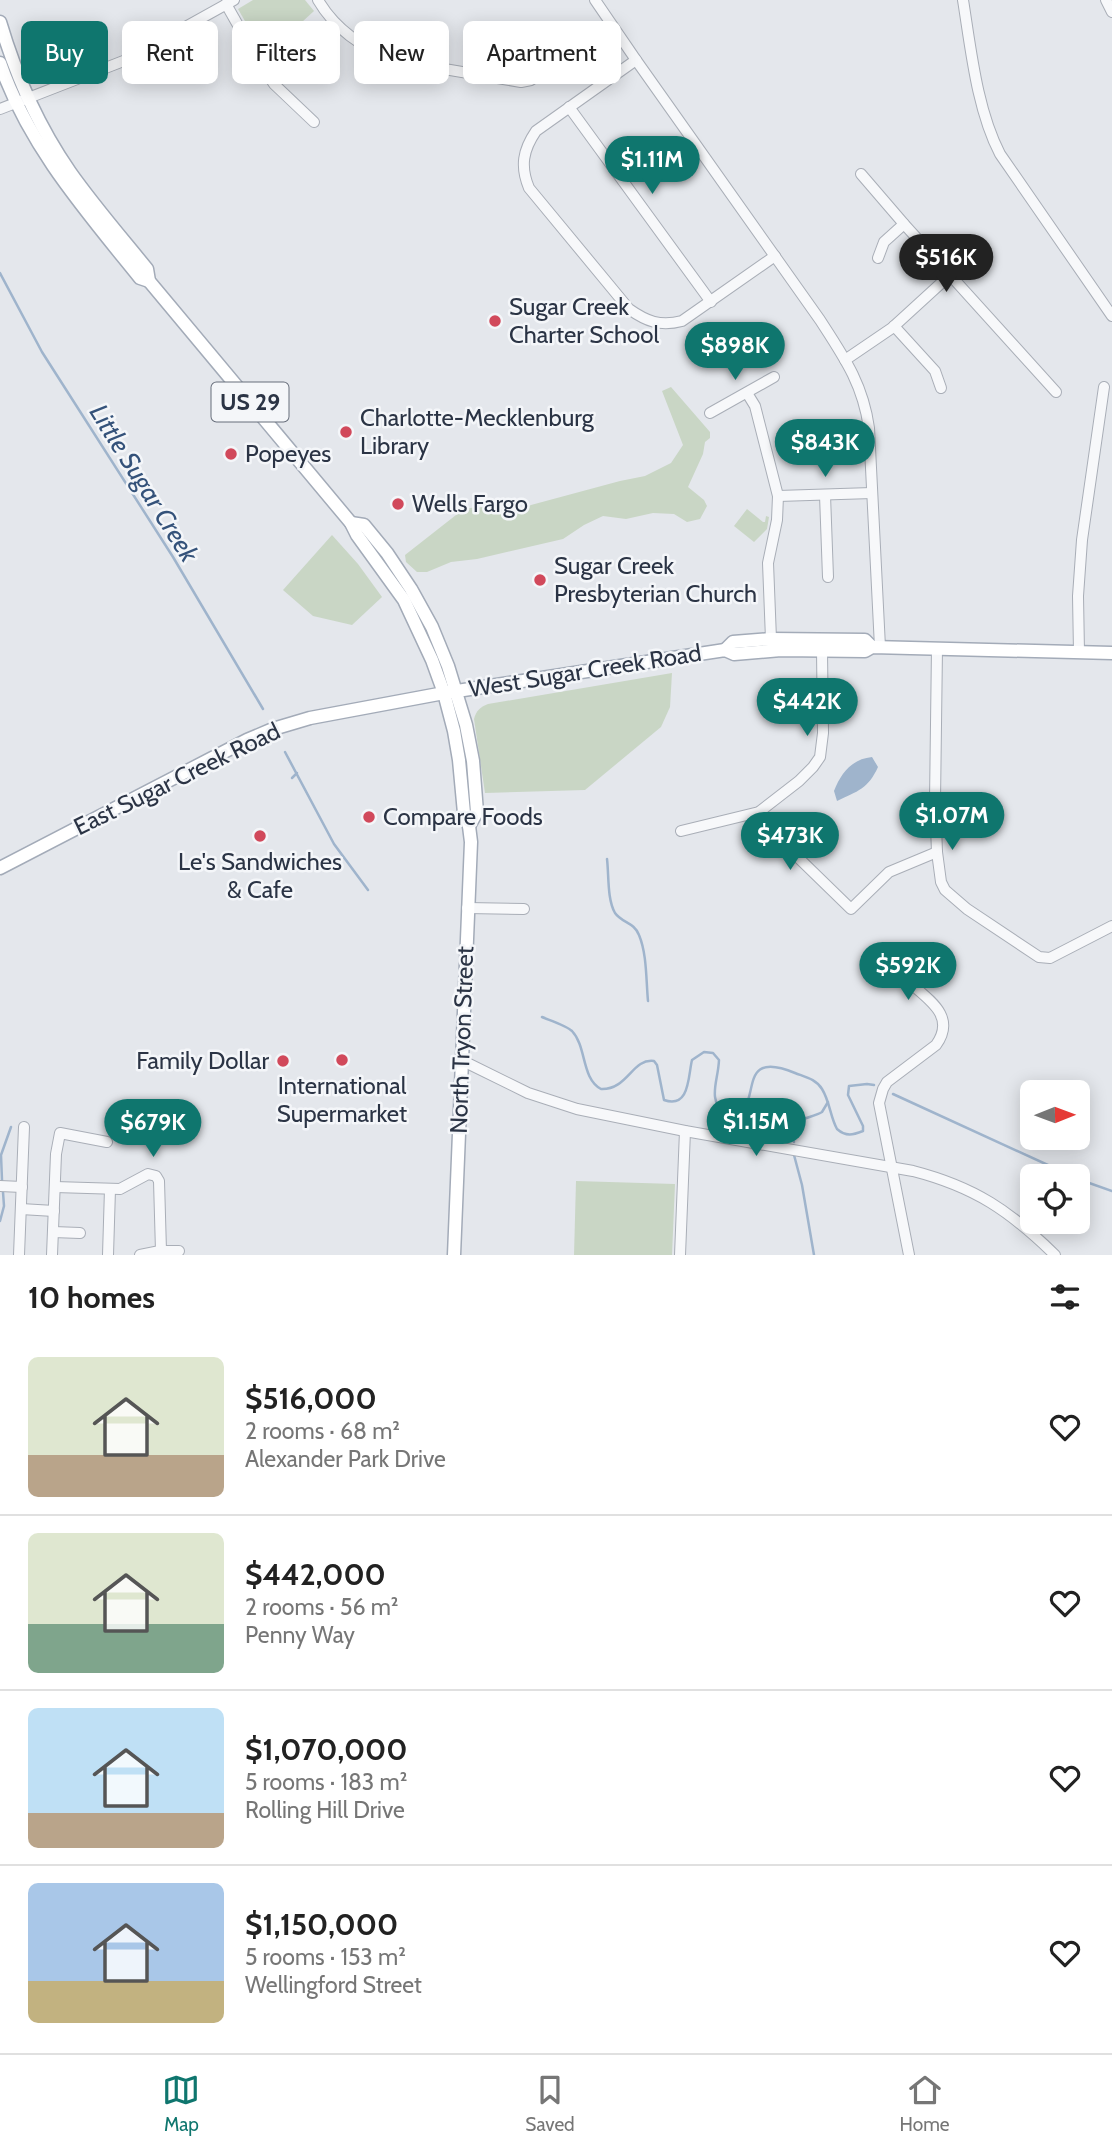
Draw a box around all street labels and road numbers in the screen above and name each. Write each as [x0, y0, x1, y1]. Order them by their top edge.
road number: US 29 [212, 382, 288, 422]
street label: West Sugar Creek Road [467, 638, 703, 703]
street label: East Sugar Creek Road [69, 716, 285, 841]
street label: North Tryon Street [444, 946, 479, 1134]

